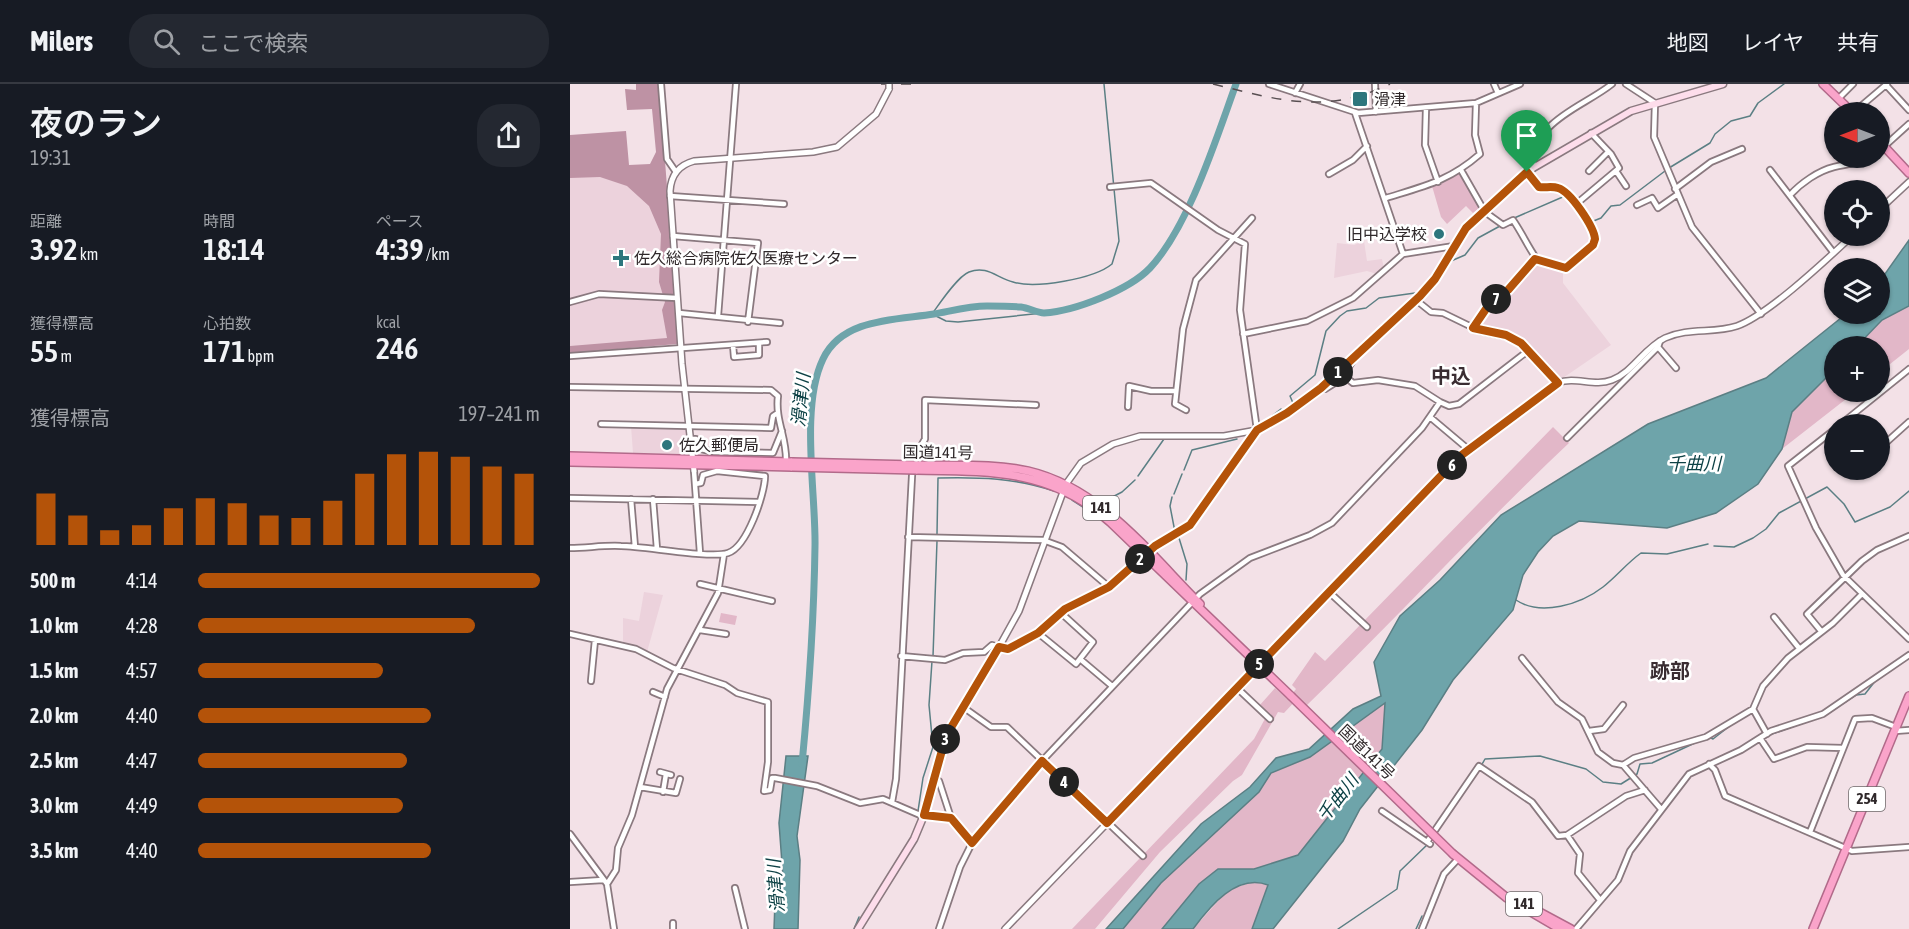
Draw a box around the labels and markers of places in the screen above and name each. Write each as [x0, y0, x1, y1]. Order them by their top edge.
marker: 滑津 [1351, 90, 1369, 108]
place label: 滑津 [1374, 90, 1406, 108]
pin [1501, 110, 1552, 172]
place label: 旧中込学校 [1347, 225, 1427, 243]
marker: 旧中込学校 [1432, 227, 1446, 241]
marker: 佐久総合病院佐久医療センター [612, 249, 630, 267]
place label: 佐久総合病院佐久医療センター [634, 249, 858, 267]
pin: 7 [1481, 284, 1511, 314]
pin: 1 [1323, 357, 1353, 387]
place label: 佐久郵便局 [679, 436, 759, 454]
marker: 佐久郵便局 [660, 438, 674, 452]
pin: 6 [1437, 450, 1467, 480]
pin: 2 [1125, 544, 1155, 574]
pin: 5 [1244, 649, 1274, 679]
pin: 3 [930, 724, 960, 754]
pin: 4 [1049, 767, 1079, 797]

